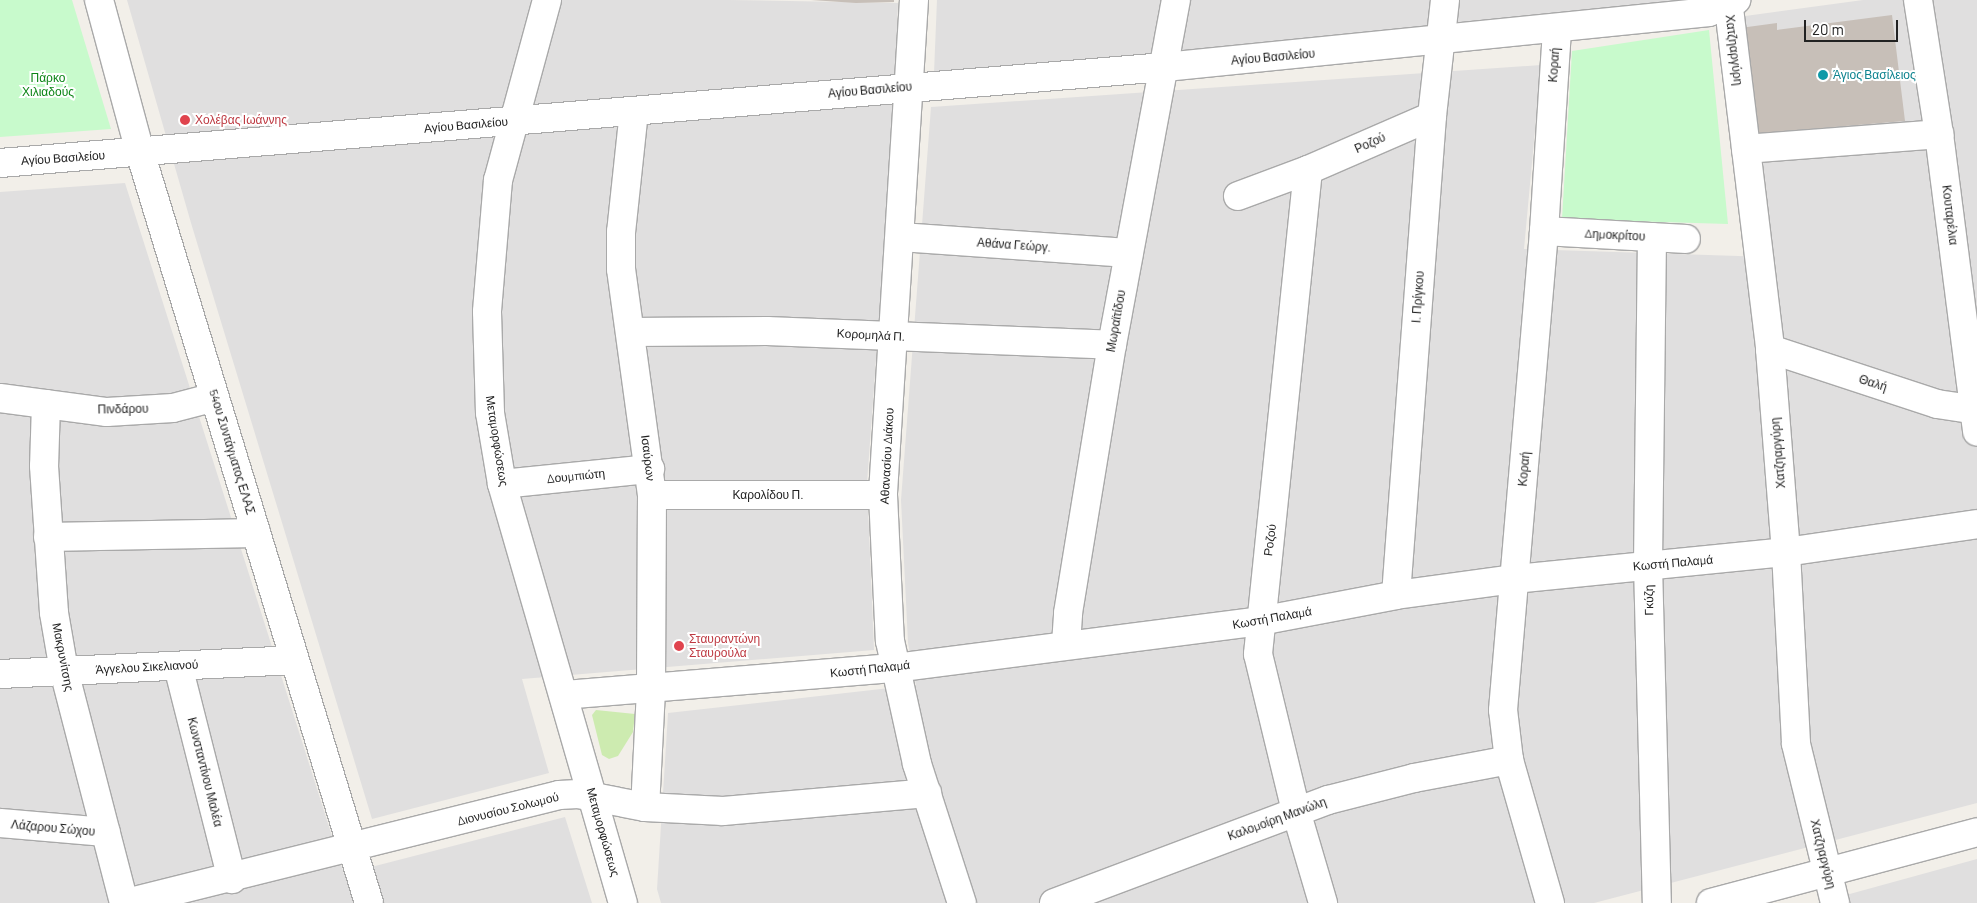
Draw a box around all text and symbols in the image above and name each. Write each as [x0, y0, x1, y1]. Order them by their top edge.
scale bar [1807, 10, 1901, 42]
street label: Χατζηαργύρη [1723, 14, 1745, 86]
text: 20 m [1812, 20, 1844, 38]
street label: Αγίου Βασιλείου [1230, 46, 1316, 68]
street label: Κοραή [1546, 47, 1562, 83]
place label: Άγιος Βασίλειος [1833, 68, 1916, 82]
marker: Άγιος Βασίλειος [1817, 69, 1829, 81]
park label: Πάρκο Χιλιαδούς [22, 71, 74, 99]
street label: Αγίου Βασιλείου [827, 79, 913, 101]
place label: Χολέβας Ιωάννης [195, 113, 287, 127]
marker: Χολέβας Ιωάννης [179, 114, 191, 126]
street label: Αγίου Βασιλείου [423, 114, 509, 136]
street label: Ροζού [1352, 130, 1388, 156]
street label: Αγίου Βασιλείου [20, 148, 106, 168]
street label: Κουταρέλια [1939, 184, 1961, 246]
street label: Δημοκρίτου [1584, 226, 1646, 244]
street label: Αθάνα Γεώργ. [976, 235, 1052, 255]
street label: Ι. Πρίγκου [1409, 270, 1427, 324]
street label: Μωραϊτίδου [1103, 289, 1129, 353]
street label: Κορομηλά Π. [836, 326, 906, 344]
street label: Θαλή [1857, 372, 1889, 394]
street label: 54ου Συντάγματος ΕΛΑΣ [206, 388, 258, 516]
street label: Μεταμορφώσεως [483, 394, 511, 488]
street label: Πινδάρου [97, 401, 149, 417]
street label: Αθανασίου Διάκου [877, 407, 897, 505]
street label: Χατζηαργύρη [1768, 417, 1788, 489]
street label: Ισαύρων [638, 434, 658, 482]
street label: Κοραή [1515, 451, 1533, 487]
street label: Δουμπιώτη [546, 466, 606, 486]
street label: Καρολίδου Π. [732, 488, 804, 502]
street label: Ροζού [1261, 523, 1279, 557]
street label: Κωστή Παλαμά [1632, 552, 1714, 574]
street label: Γκύζη [1642, 584, 1656, 616]
street label: Κωστή Παλαμά [1231, 604, 1313, 632]
street label: Μακρυνίτσης [49, 622, 77, 692]
place label: Σταυραντώνη Σταυρούλα [689, 632, 760, 660]
marker: Σταυραντώνη Σταυρούλα [673, 640, 685, 652]
street label: Άγγελου Σικελιανού [95, 657, 199, 677]
street label: Κωστή Παλαμά [829, 658, 911, 680]
street label: Κωνσταντίνου Μαλέα [184, 716, 226, 828]
street label: Μεταμορφώσεως [583, 786, 623, 878]
street label: Διονυσίου Σολωμού [456, 789, 560, 829]
street label: Καλομοίρη Μανώλη [1226, 794, 1328, 844]
street label: Λάζαρου Σώχου [10, 817, 96, 839]
street label: Χατζηαργύρη [1807, 818, 1839, 890]

